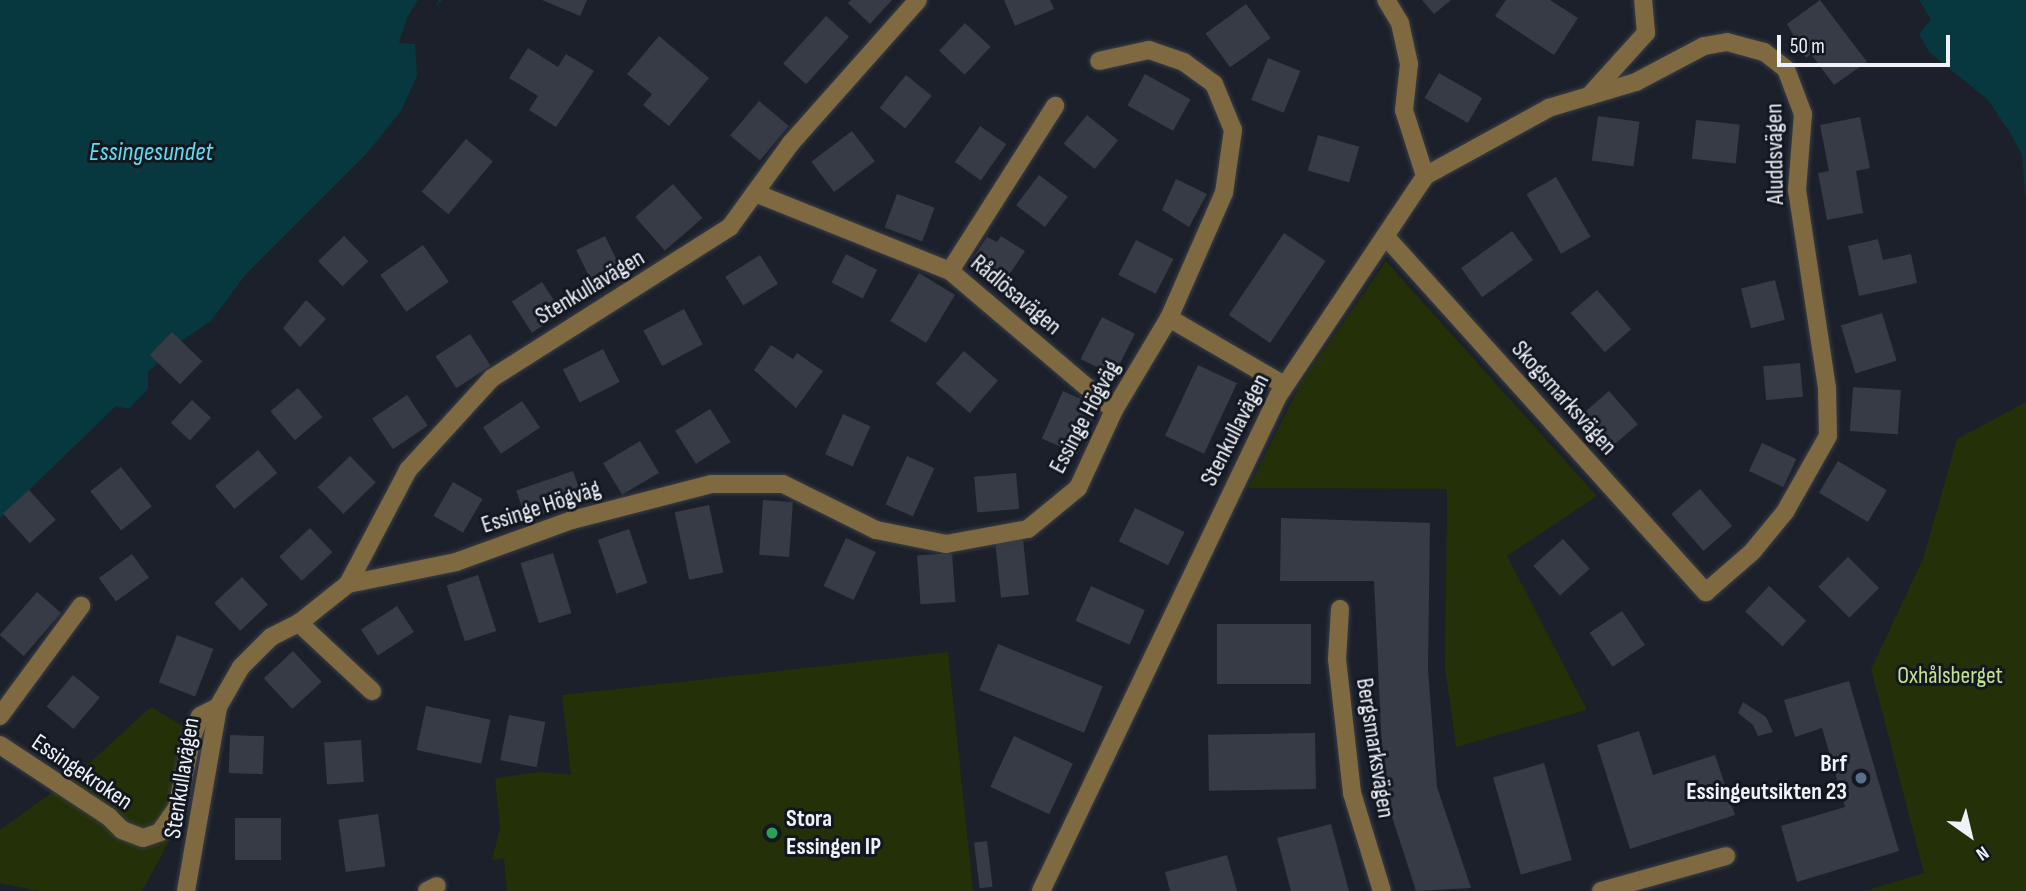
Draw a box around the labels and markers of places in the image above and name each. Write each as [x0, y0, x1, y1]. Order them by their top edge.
place label: Brf Essingeutsikten 23 [1686, 750, 1847, 806]
marker: Brf Essingeutsikten 23 [1853, 770, 1869, 786]
place label: Stora Essingen IP [786, 805, 881, 861]
marker: Stora Essingen IP [764, 825, 780, 841]

